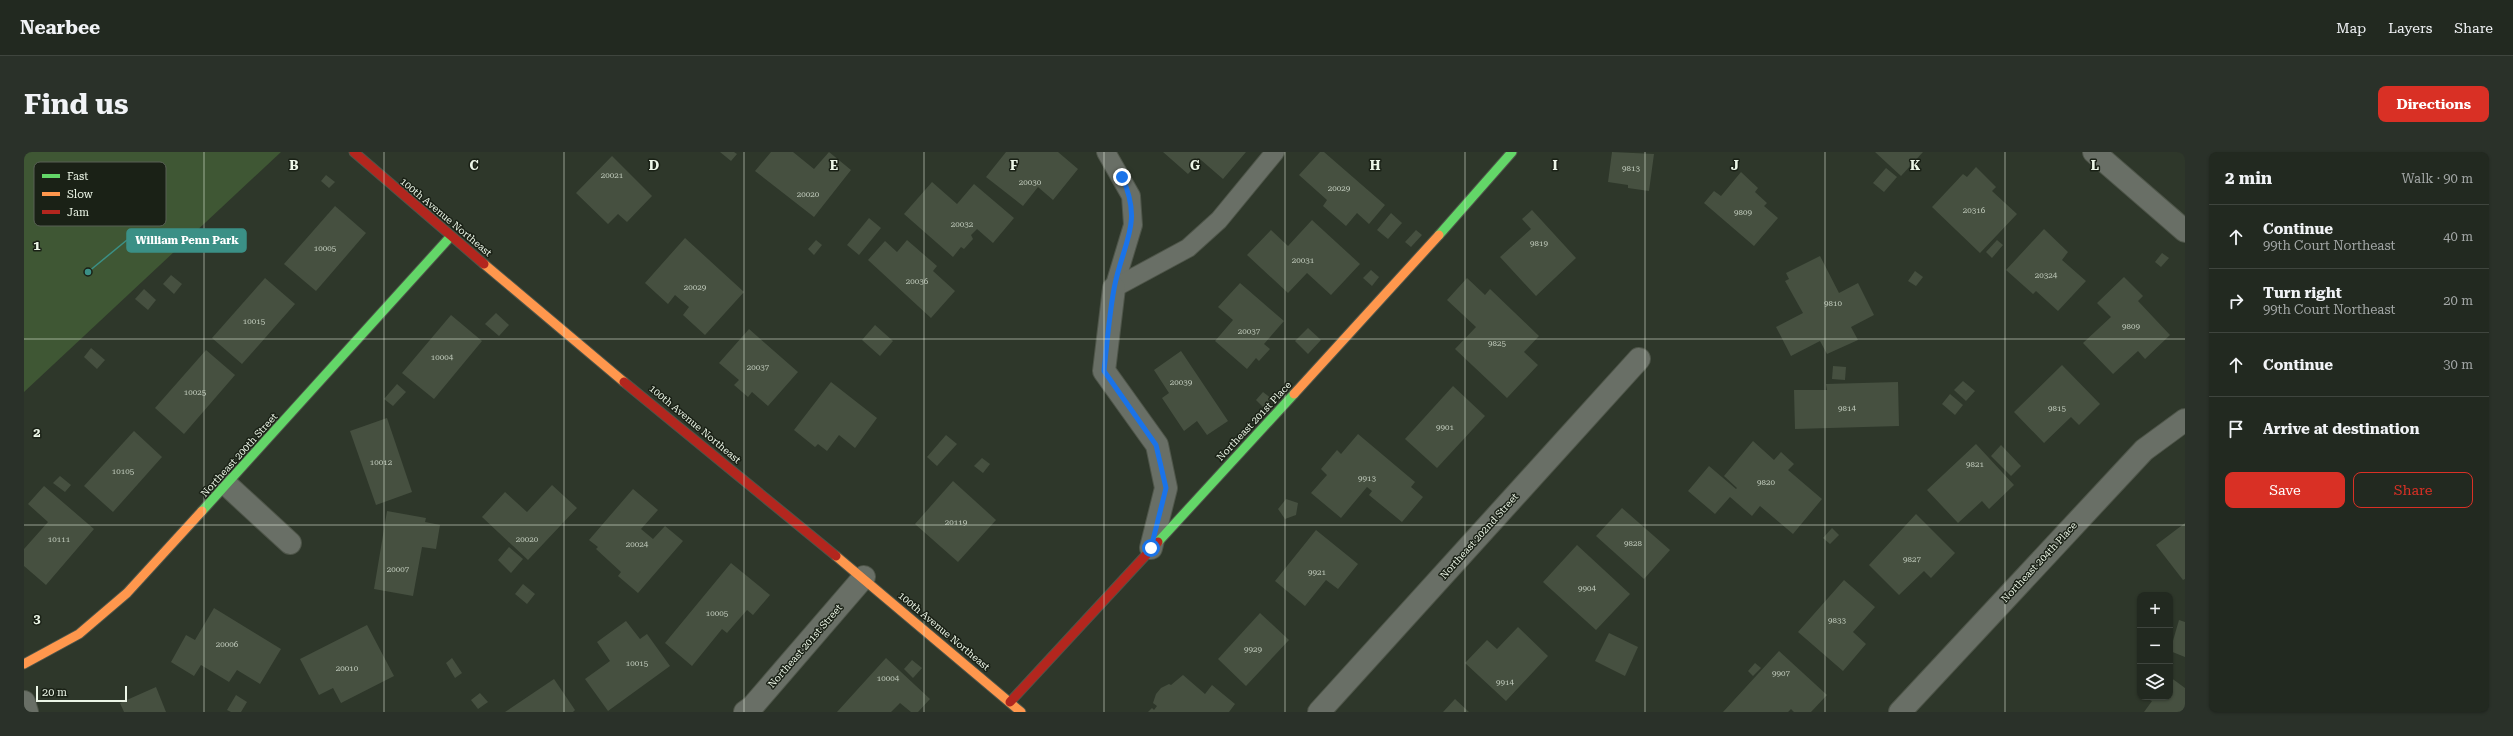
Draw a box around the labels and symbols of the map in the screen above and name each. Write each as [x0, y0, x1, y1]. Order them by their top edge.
text: B [289, 158, 299, 173]
text: C [469, 158, 479, 173]
text: D [649, 158, 659, 173]
text: E [830, 158, 838, 173]
text: F [1010, 158, 1018, 173]
text: G [1190, 158, 1200, 173]
text: H [1370, 158, 1381, 173]
text: I [1552, 158, 1558, 173]
text: J [1731, 158, 1739, 173]
text: K [1910, 158, 1921, 173]
text: L [2091, 158, 2099, 173]
legend [34, 162, 166, 226]
house number: 9813 [1622, 164, 1640, 173]
route end [1113, 168, 1131, 186]
text: Fast [67, 170, 88, 183]
house number: 20021 [601, 171, 624, 180]
street label: 100th Avenue Northeast [398, 176, 494, 259]
house number: 20030 [1019, 178, 1042, 187]
house number: 20029 [1328, 184, 1351, 193]
text: Slow [67, 188, 94, 201]
house number: 20020 [797, 190, 820, 199]
text: Jam [67, 206, 89, 219]
house number: 20316 [1963, 206, 1986, 215]
house number: 9809 [1734, 208, 1752, 217]
house number: 20032 [951, 220, 974, 229]
callout: William Penn Park [127, 229, 246, 252]
text: William Penn Park [135, 234, 239, 247]
text: 1 [33, 238, 41, 253]
house number: 9819 [1530, 239, 1548, 248]
house number: 10005 [314, 244, 337, 253]
house number: 20031 [1292, 256, 1315, 265]
house number: 20324 [2035, 271, 2058, 280]
house number: 20036 [906, 277, 929, 286]
house number: 20029 [684, 283, 707, 292]
house number: 9810 [1824, 299, 1842, 308]
house number: 10015 [243, 317, 266, 326]
house number: 9809 [2122, 322, 2140, 331]
house number: 20037 [1238, 327, 1261, 336]
house number: 9825 [1488, 339, 1506, 348]
house number: 10004 [431, 353, 454, 362]
house number: 20037 [747, 363, 770, 372]
house number: 20039 [1170, 378, 1193, 387]
street label: Northeast 201st Place [1215, 379, 1294, 463]
street label: 100th Avenue Northeast [647, 383, 743, 466]
house number: 10025 [184, 388, 207, 397]
house number: 9814 [1838, 404, 1856, 413]
house number: 9815 [2048, 404, 2066, 413]
street label: Northeast 200th Street [199, 411, 280, 499]
house number: 9901 [1436, 423, 1454, 432]
text: 2 [33, 425, 41, 440]
house number: 10012 [370, 458, 393, 467]
house number: 9821 [1966, 460, 1984, 469]
house number: 10105 [112, 467, 135, 476]
house number: 9913 [1358, 474, 1376, 483]
house number: 9820 [1757, 478, 1775, 487]
street label: Northeast 202nd Street [1438, 491, 1520, 581]
house number: 20119 [945, 518, 968, 527]
street label: Northeast 204th Place [1999, 519, 2079, 604]
house number: 10111 [48, 535, 71, 544]
house number: 20020 [516, 535, 539, 544]
route start [1142, 539, 1160, 557]
house number: 9828 [1624, 539, 1642, 548]
house number: 20024 [626, 540, 649, 549]
house number: 9827 [1903, 555, 1921, 564]
house number: 20007 [387, 565, 410, 574]
house number: 9921 [1308, 568, 1326, 577]
house number: 9904 [1578, 584, 1596, 593]
street label: 100th Avenue Northeast [896, 590, 992, 673]
street label: Northeast 201st Street [766, 602, 844, 690]
house number: 10005 [706, 609, 729, 618]
text: 3 [33, 611, 41, 626]
house number: 9833 [1828, 616, 1846, 625]
house number: 20006 [216, 640, 239, 649]
house number: 9929 [1244, 645, 1262, 654]
house number: 10015 [626, 659, 649, 668]
house number: 20010 [336, 664, 359, 673]
house number: 9907 [1772, 669, 1790, 678]
house number: 10004 [877, 674, 900, 683]
house number: 9914 [1496, 678, 1514, 687]
scale bar [36, 684, 127, 703]

